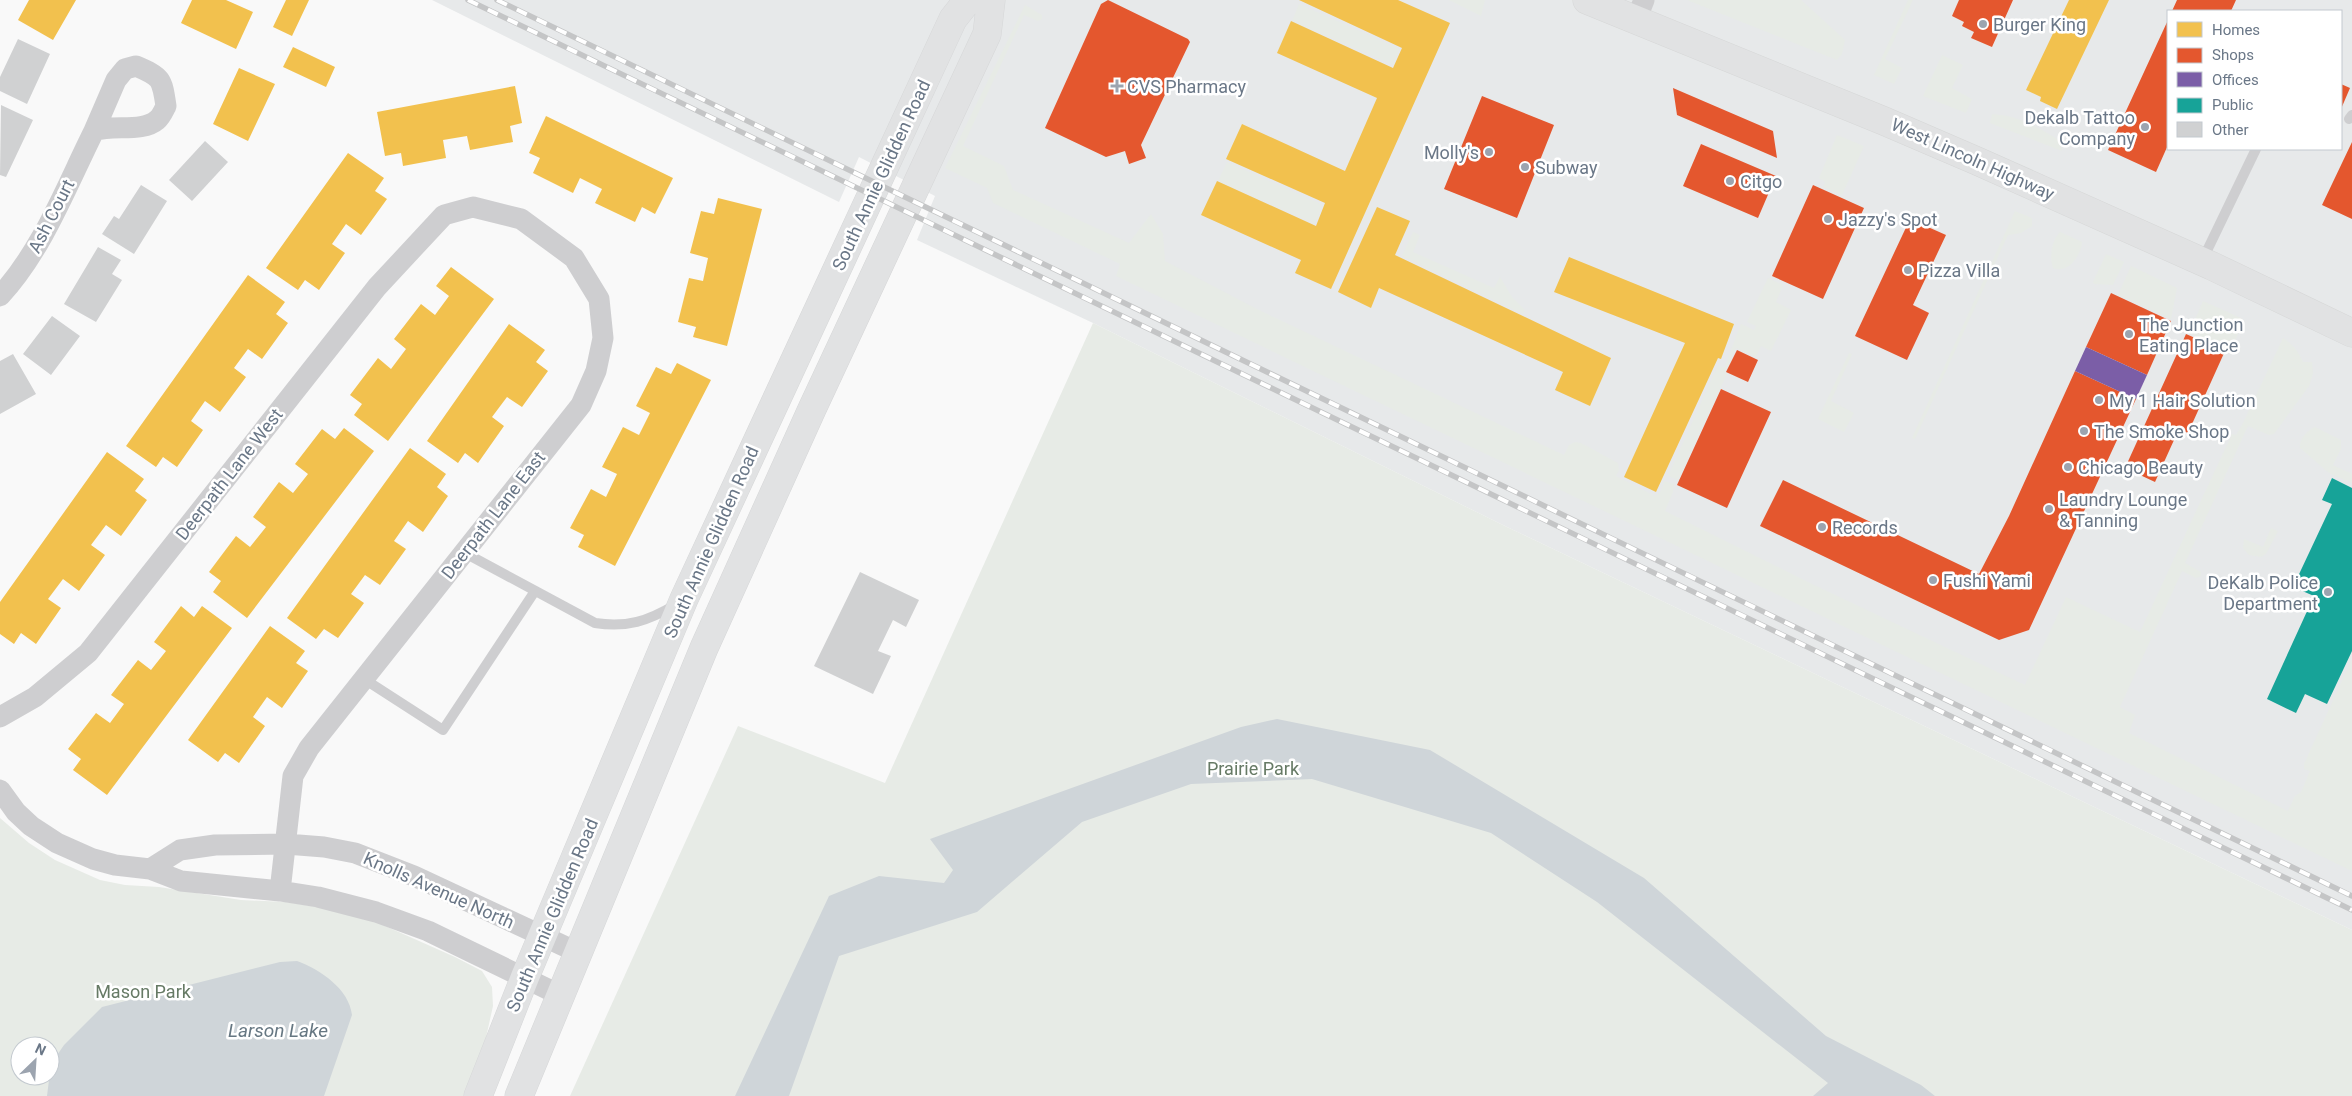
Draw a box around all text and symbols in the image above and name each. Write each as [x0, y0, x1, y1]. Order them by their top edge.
legend [2167, 10, 2342, 150]
place label: Burger King [1993, 14, 2086, 35]
marker: Burger King [1977, 18, 1989, 30]
text: Homes [2212, 21, 2260, 39]
text: Shops [2212, 46, 2254, 64]
text: Offices [2212, 71, 2259, 89]
street label: South Annie Glidden Road [828, 76, 934, 274]
place label: CVS Pharmacy [1127, 76, 1246, 97]
marker: CVS Pharmacy [1111, 80, 1123, 92]
text: Public [2212, 96, 2253, 114]
place label: Dekalb Tattoo Company [2024, 107, 2135, 149]
street label: West Lincoln Highway [1888, 114, 2058, 205]
marker: Dekalb Tattoo Company [2139, 121, 2151, 133]
text: Other [2212, 121, 2249, 139]
place label: Molly's [1424, 142, 1479, 163]
marker: Molly's [1483, 146, 1495, 158]
place label: Subway [1535, 157, 1598, 178]
marker: Subway [1519, 161, 1531, 173]
place label: Citgo [1740, 171, 1782, 192]
marker: Citgo [1724, 175, 1736, 187]
street label: Ash Court [24, 176, 79, 256]
place label: Jazzy's Spot [1838, 209, 1937, 230]
marker: Jazzy's Spot [1822, 213, 1834, 225]
place label: Pizza Villa [1918, 260, 2000, 281]
marker: Pizza Villa [1902, 264, 1914, 276]
place label: The Junction Eating Place [2139, 314, 2243, 356]
marker: The Junction Eating Place [2123, 328, 2135, 340]
place label: My 1 Hair Solution [2109, 390, 2256, 411]
marker: My 1 Hair Solution [2093, 394, 2105, 406]
street label: Deerpath Lane West [171, 404, 287, 544]
place label: The Smoke Shop [2094, 421, 2229, 442]
marker: The Smoke Shop [2078, 425, 2090, 437]
street label: South Annie Glidden Road [659, 443, 763, 641]
street label: Deerpath Lane East [437, 447, 549, 583]
place label: Chicago Beauty [2078, 457, 2203, 478]
marker: Chicago Beauty [2062, 461, 2074, 473]
place label: Laundry Lounge & Tanning [2059, 489, 2187, 531]
marker: Laundry Lounge & Tanning [2043, 503, 2055, 515]
place label: Records [1832, 517, 1898, 538]
marker: Records [1816, 521, 1828, 533]
place label: Fushi Yami [1943, 570, 2031, 591]
place label: DeKalb Police Department [2207, 572, 2318, 614]
marker: Fushi Yami [1927, 574, 1939, 586]
marker: DeKalb Police Department [2322, 586, 2334, 598]
park label: Prairie Park [1207, 758, 1300, 779]
street label: South Annie Glidden Road [502, 815, 602, 1015]
street label: Knolls Avenue North [360, 847, 518, 933]
park label: Mason Park [95, 981, 192, 1002]
water label: Larson Lake [228, 1019, 328, 1042]
north arrow [10, 1036, 60, 1086]
text: N [33, 1040, 48, 1059]

